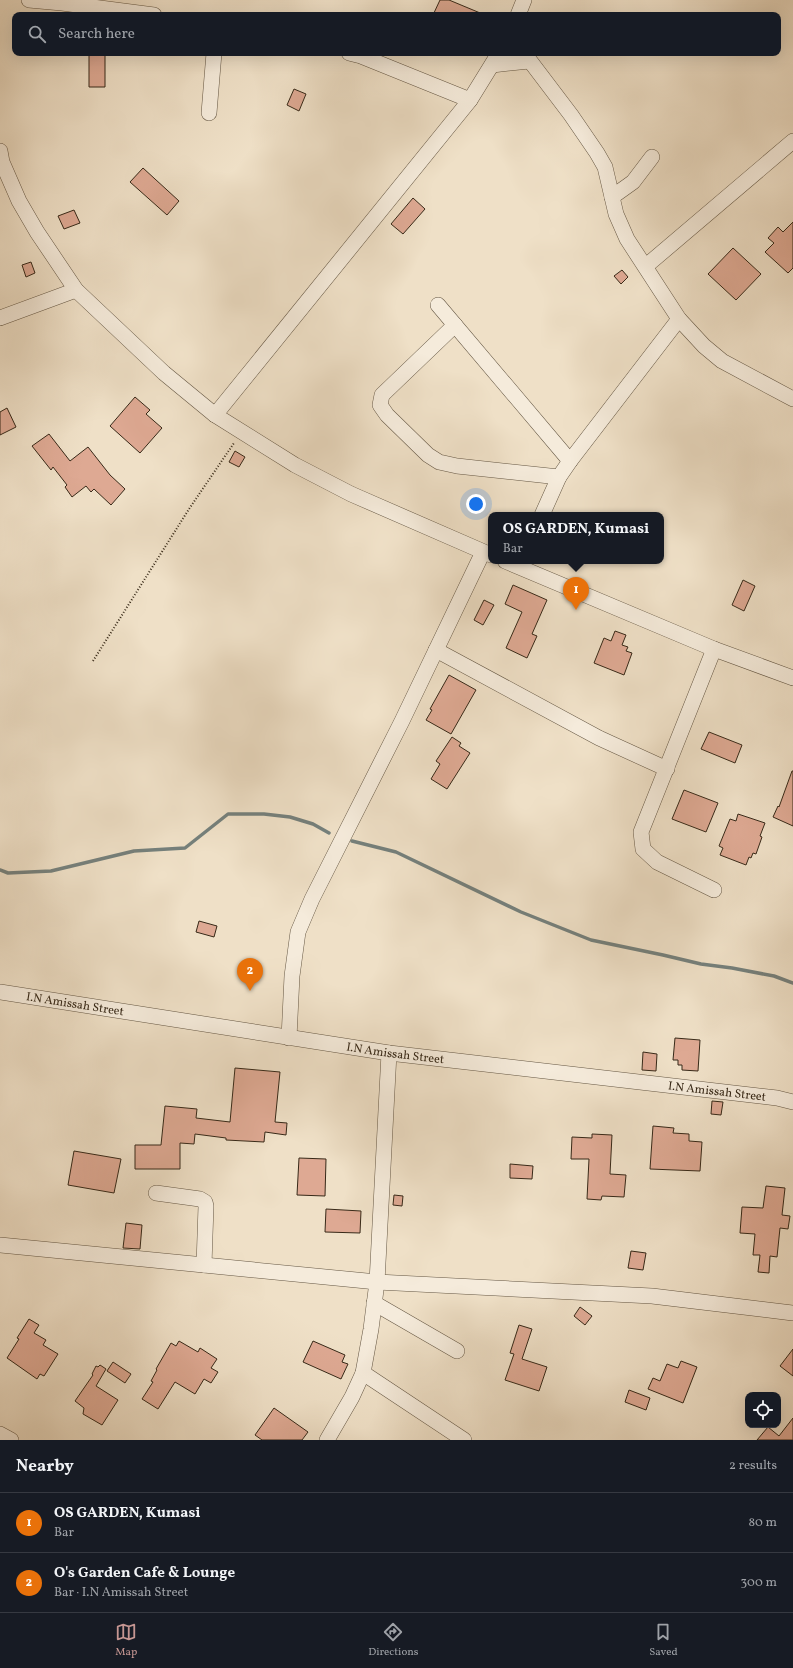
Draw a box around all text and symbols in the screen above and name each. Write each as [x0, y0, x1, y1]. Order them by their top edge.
search box [12, 12, 781, 56]
icon: search [26, 23, 48, 45]
text: Search here [58, 24, 135, 45]
your location [466, 494, 486, 514]
popup [488, 512, 664, 564]
text: OS GARDEN, Kumasi [503, 519, 649, 540]
text: Bar [503, 540, 523, 558]
pin: 1 [563, 577, 589, 610]
pin: 2 [237, 958, 263, 991]
street label: I.N Amissah Street [25, 989, 125, 1020]
street label: I.N Amissah Street [345, 1039, 445, 1068]
street label: I.N Amissah Street [667, 1078, 767, 1106]
map controls [745, 1392, 781, 1428]
button: locate [745, 1392, 781, 1428]
text: Nearby [16, 1455, 74, 1478]
text: 2 results [729, 1457, 777, 1475]
text: OS GARDEN, Kumasi [54, 1503, 201, 1524]
text: 1 [26, 1514, 32, 1532]
text: 80 m [748, 1514, 777, 1532]
text: Bar [54, 1524, 74, 1542]
text: O's Garden Cafe & Lounge [54, 1563, 235, 1584]
text: 2 [26, 1574, 32, 1592]
text: 300 m [741, 1574, 777, 1592]
text: Bar · I.N Amissah Street [54, 1584, 188, 1602]
tab: Map [115, 1621, 137, 1660]
tab: Directions [368, 1621, 419, 1660]
tab: Saved [649, 1621, 678, 1660]

